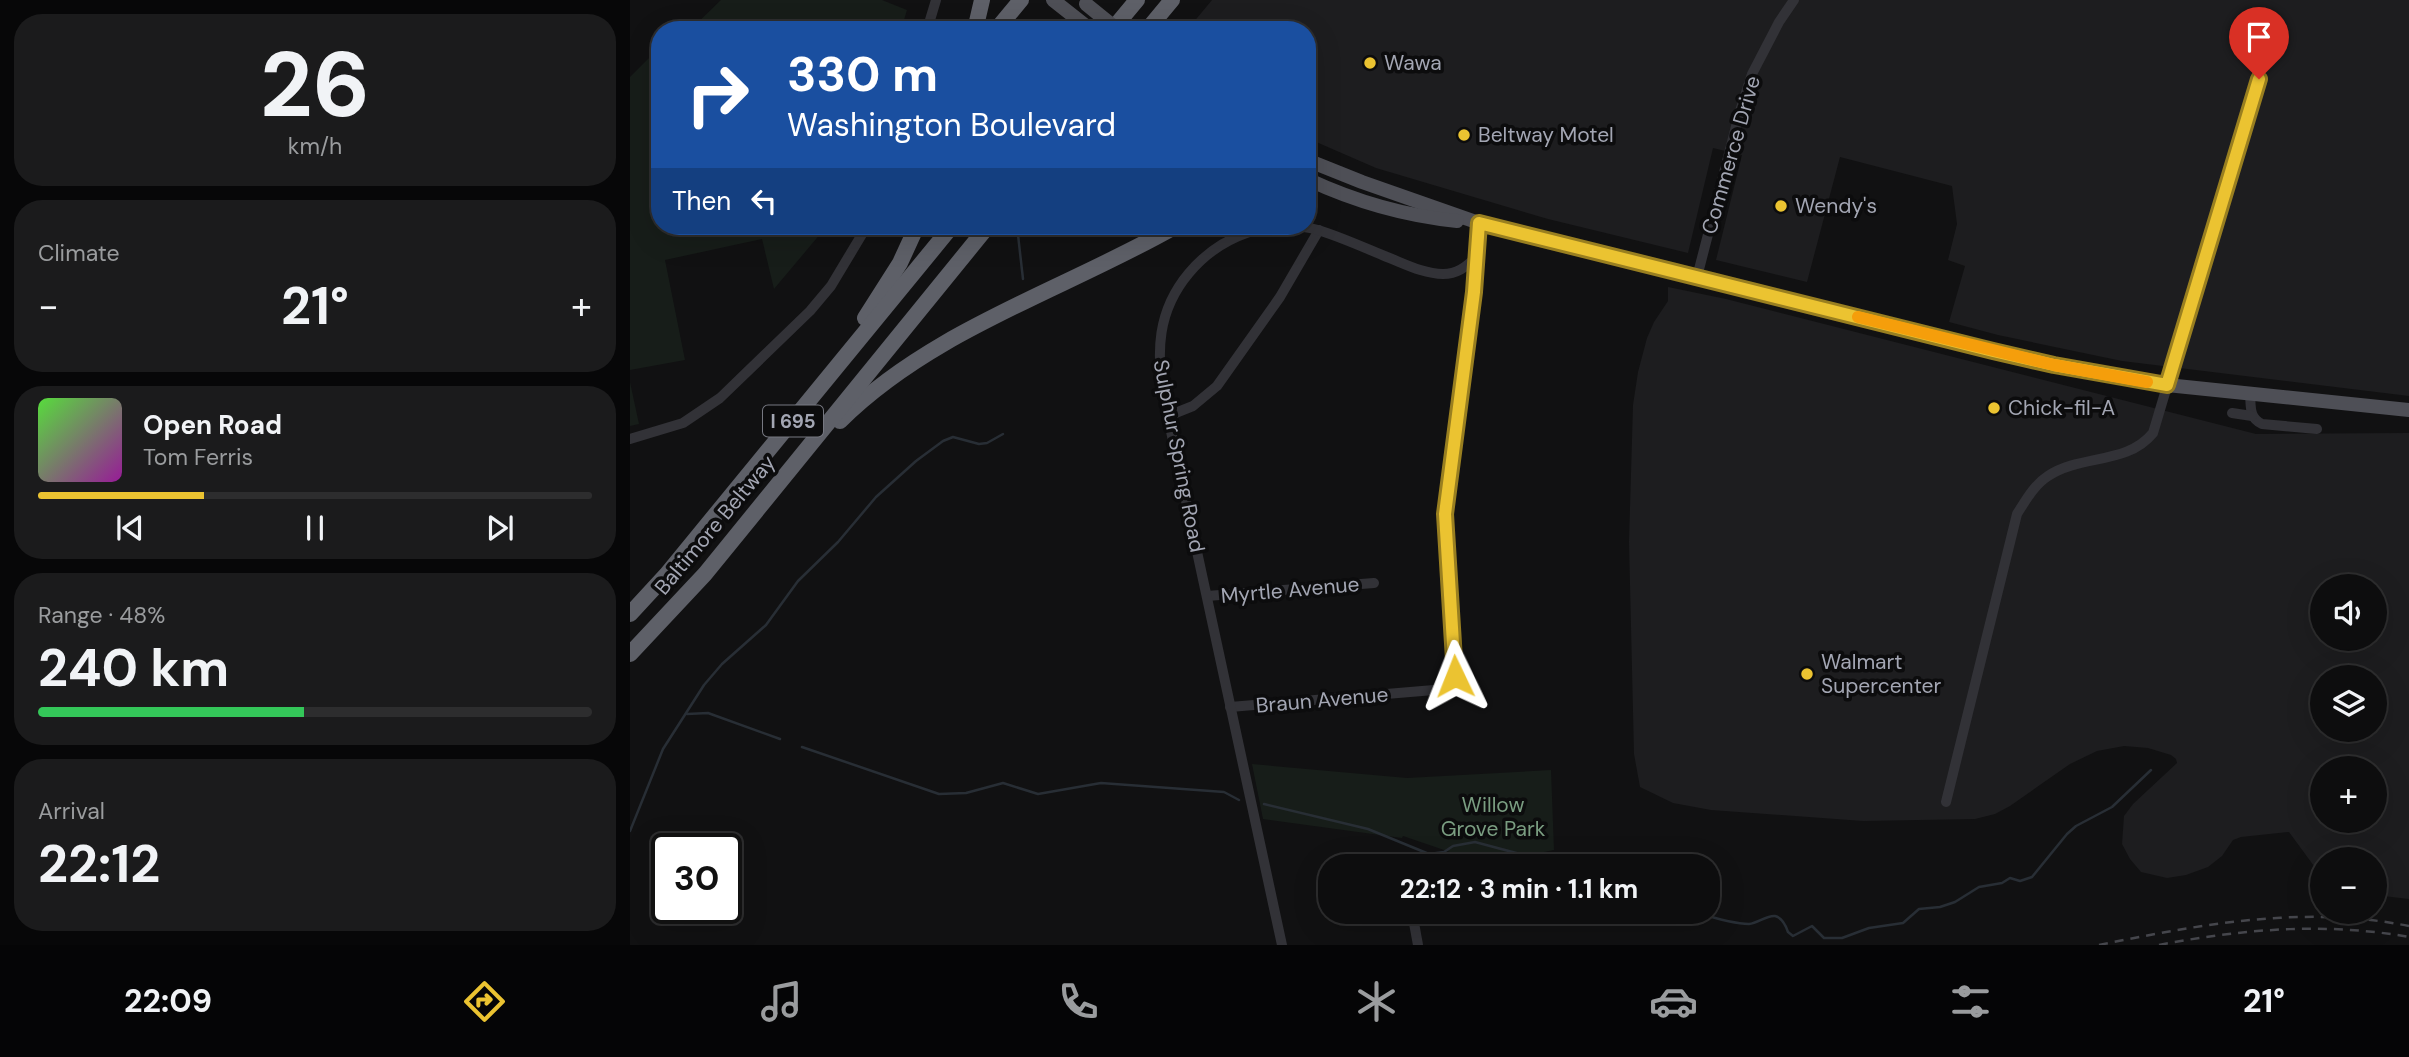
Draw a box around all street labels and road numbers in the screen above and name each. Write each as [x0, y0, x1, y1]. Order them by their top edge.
street label: Commerce Drive [1695, 72, 1767, 237]
street label: Sulphur Spring Road [1147, 357, 1211, 555]
road number: I 695 [763, 406, 823, 436]
street label: Baltimore Beltway [648, 449, 782, 601]
street label: Myrtle Avenue [1220, 570, 1360, 610]
street label: Braun Avenue [1255, 680, 1389, 720]

